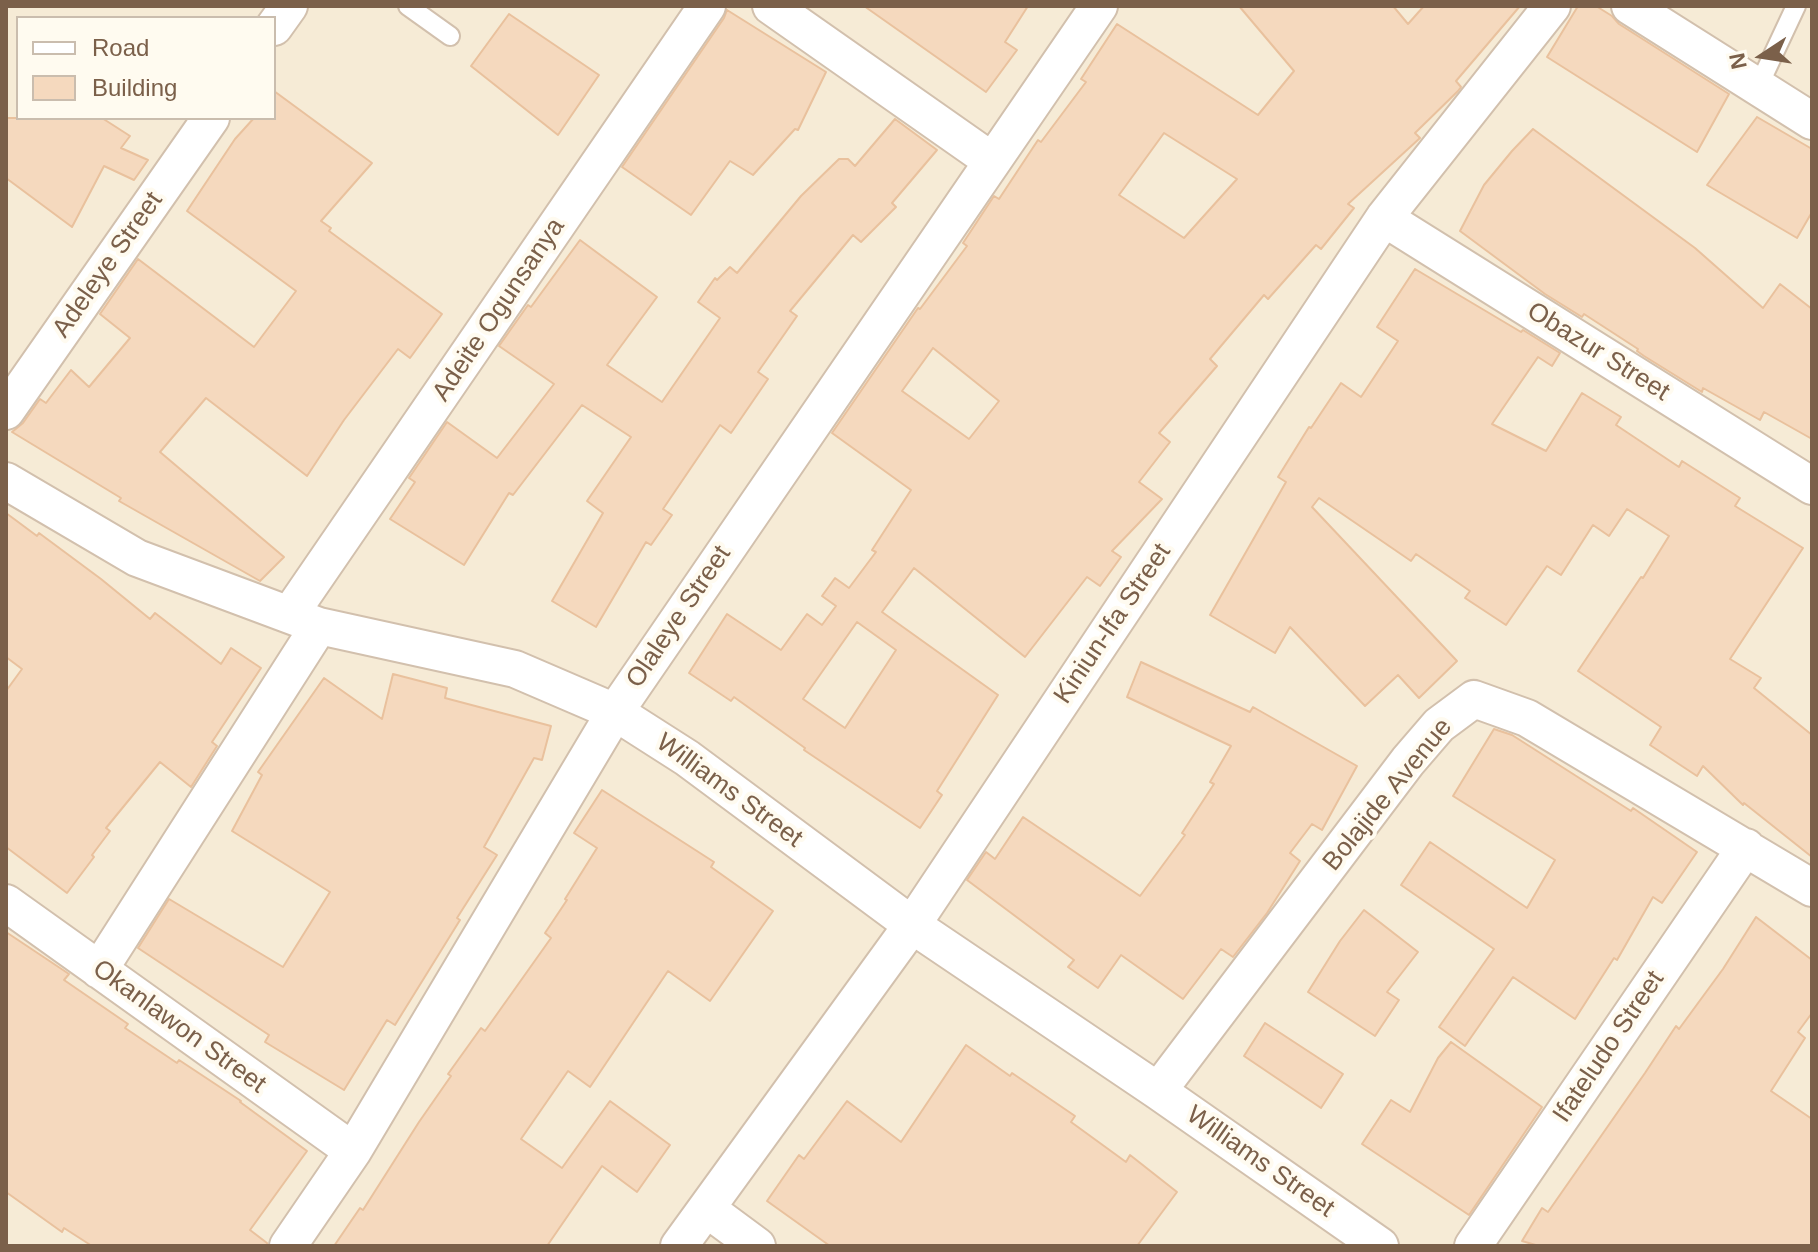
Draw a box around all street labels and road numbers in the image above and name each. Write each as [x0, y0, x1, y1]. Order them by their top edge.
street label: Adeleye Street [46, 186, 170, 344]
street label: Adeite Ogunsanya [426, 213, 572, 407]
street label: Obazur Street [1521, 296, 1675, 408]
street label: Kiniun-Ifa Street [1048, 538, 1178, 710]
street label: Olaleye Street [620, 540, 738, 694]
street label: Bolajide Avenue [1317, 712, 1459, 878]
street label: Williams Street [650, 727, 808, 855]
street label: Okanlawon Street [86, 954, 272, 1100]
street label: Ifateludo Street [1547, 965, 1671, 1129]
street label: Williams Street [1180, 1100, 1340, 1224]

